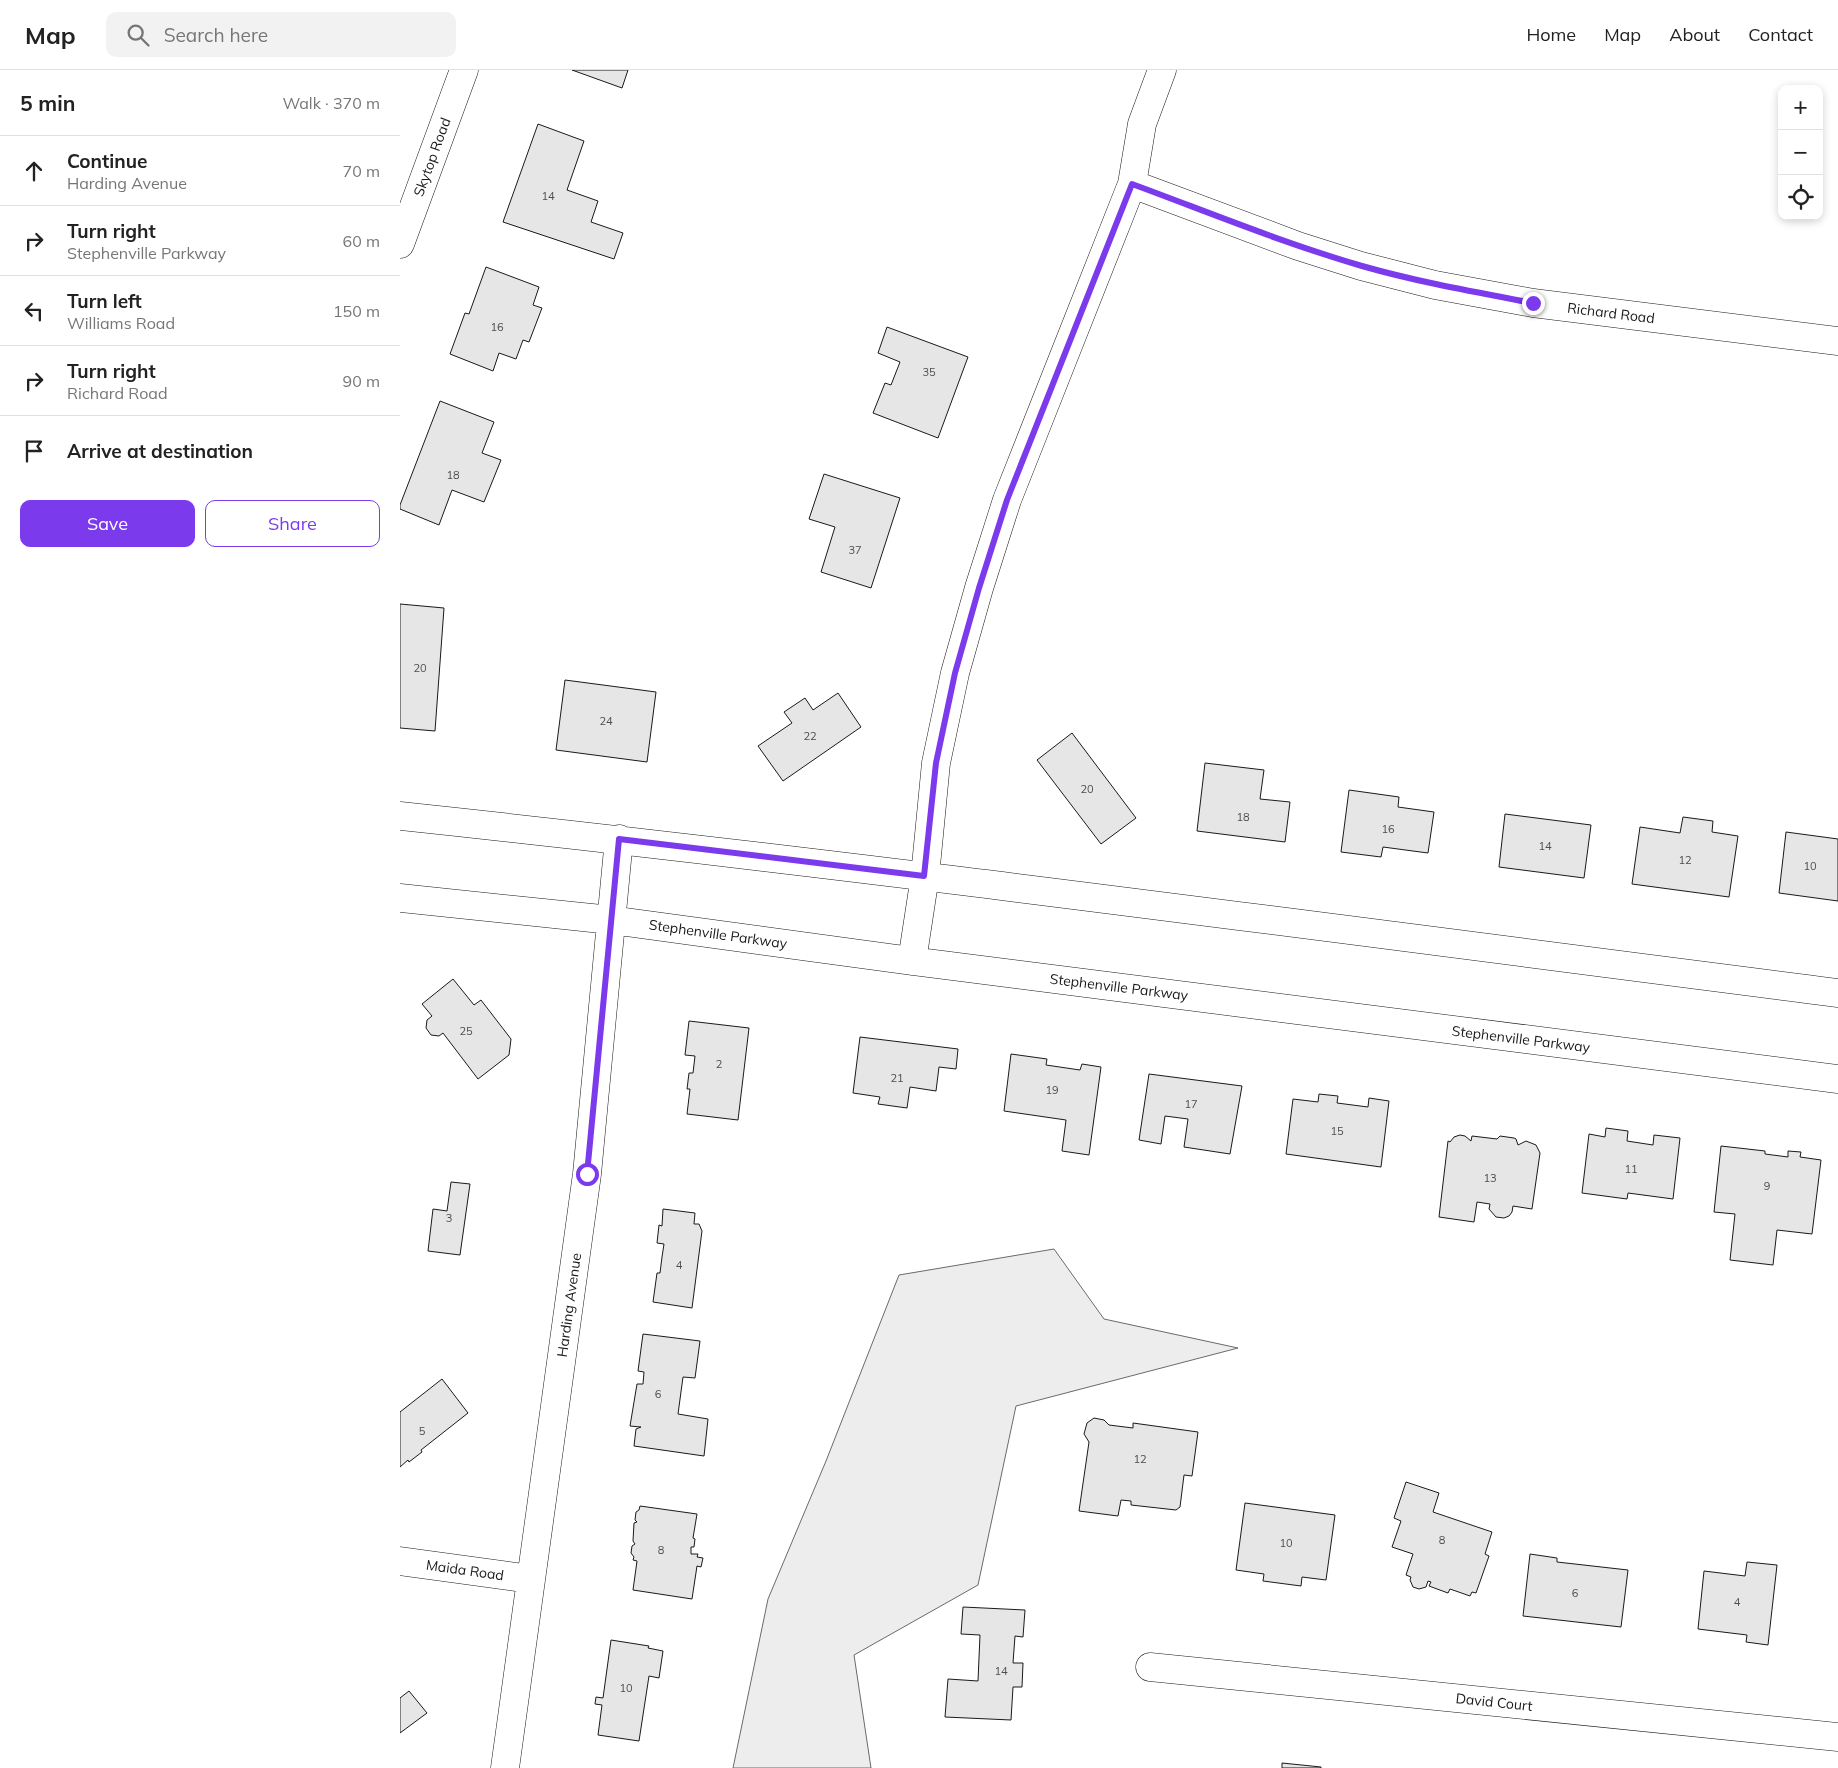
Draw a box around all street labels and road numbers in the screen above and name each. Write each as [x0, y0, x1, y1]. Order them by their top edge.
street label: Skytop Road [409, 115, 455, 199]
street label: Richard Road [1566, 299, 1656, 327]
street label: Stephenville Parkway [648, 915, 789, 953]
street label: Stephenville Parkway [1049, 970, 1190, 1004]
street label: Stephenville Parkway [1451, 1022, 1592, 1056]
street label: Harding Avenue [553, 1252, 585, 1358]
street label: Maida Road [425, 1556, 505, 1584]
street label: David Court [1455, 1689, 1533, 1715]

